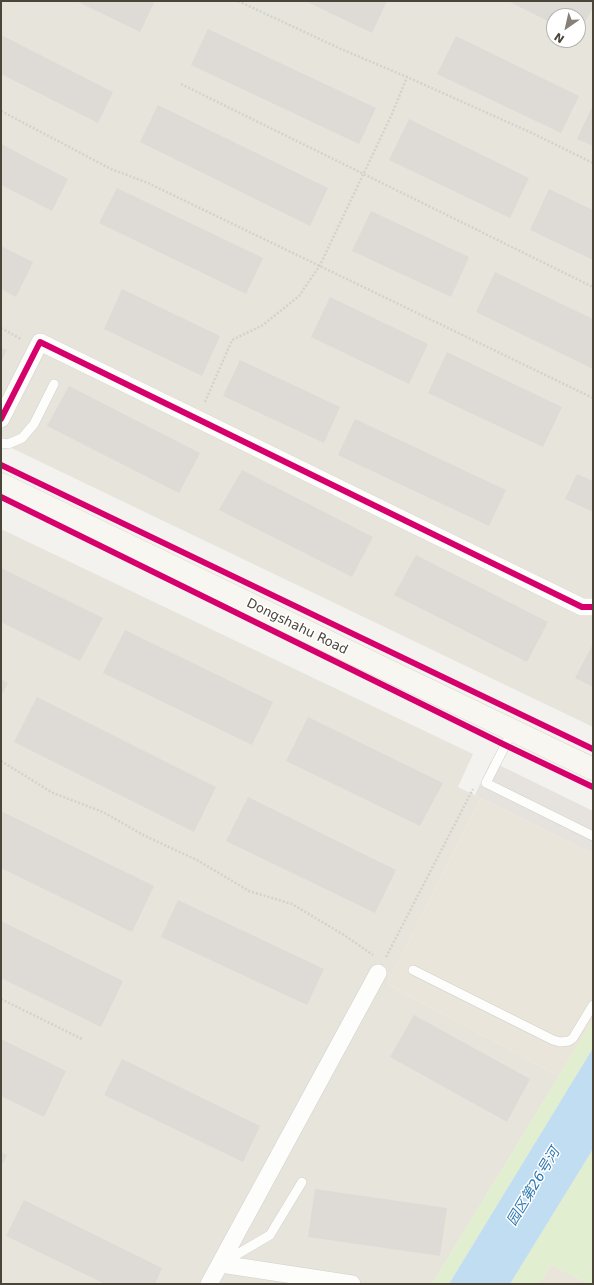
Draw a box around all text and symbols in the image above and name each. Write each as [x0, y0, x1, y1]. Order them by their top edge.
north arrow [546, 8, 586, 48]
text: N [552, 30, 567, 46]
street label: Dongshahu Road [244, 596, 350, 658]
water label: 园区第26号河 [504, 1145, 564, 1229]

